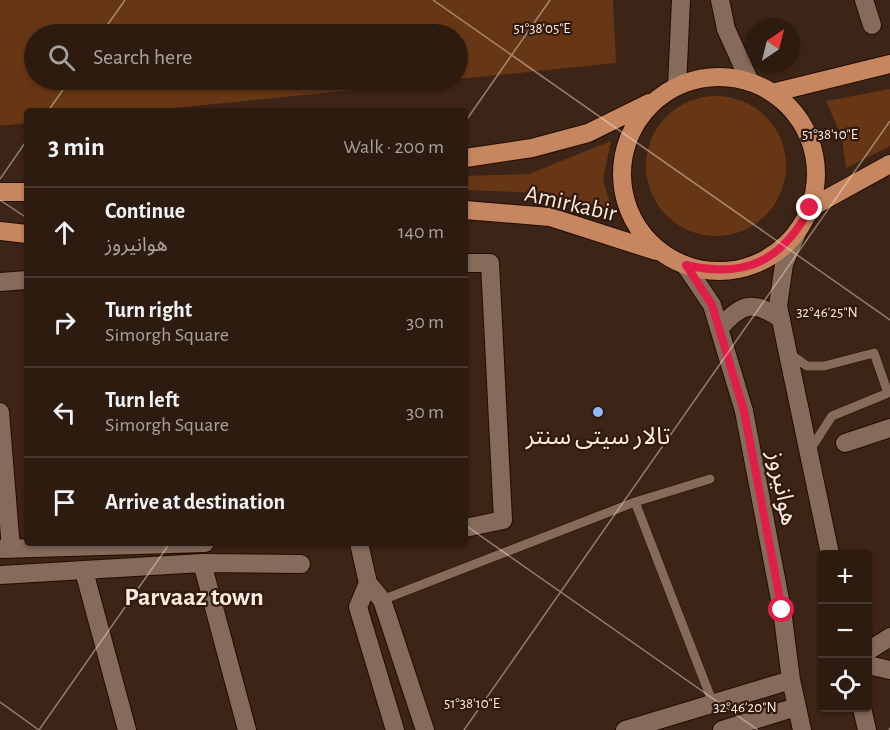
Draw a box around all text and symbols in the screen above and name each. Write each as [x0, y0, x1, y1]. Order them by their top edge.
north arrow [746, 18, 800, 72]
text: 51°38'05"E [513, 21, 571, 36]
search box [24, 24, 468, 90]
icon: search [45, 41, 78, 74]
text: Search here [93, 46, 192, 68]
text: 51°38'10"E [802, 127, 858, 142]
text: 3 min [48, 134, 105, 160]
text: Walk · 200 m [343, 137, 444, 157]
street label: Amirkabir [522, 182, 619, 226]
route end [796, 194, 822, 220]
text: Continue [105, 200, 185, 222]
icon: ahead [48, 216, 81, 249]
text: 140 m [398, 222, 444, 242]
text: هوانیروز [105, 235, 168, 255]
text: Turn right [105, 299, 192, 321]
text: 32°46'25"N [796, 305, 858, 320]
icon: right [48, 306, 81, 339]
text: 30 m [406, 312, 444, 332]
text: Simorgh Square [105, 325, 229, 345]
text: Turn left [105, 389, 179, 411]
icon: left [48, 396, 81, 429]
text: 30 m [406, 402, 444, 422]
marker: تالار سیتی سنتر [591, 405, 605, 419]
text: Simorgh Square [105, 415, 229, 435]
place label: تالار سیتی سنتر [525, 425, 670, 450]
street label: هوانیروز [762, 448, 801, 528]
icon: arrive [48, 486, 81, 519]
text: Arrive at destination [105, 491, 285, 513]
map controls [818, 550, 872, 712]
button: + [818, 550, 872, 604]
district label: Parvaaz town [124, 584, 264, 610]
route start [768, 596, 794, 622]
button: − [818, 604, 872, 658]
button: locate [818, 658, 872, 712]
text: 51°38'10"E [444, 696, 500, 711]
text: 32°46'20"N [713, 700, 777, 715]

